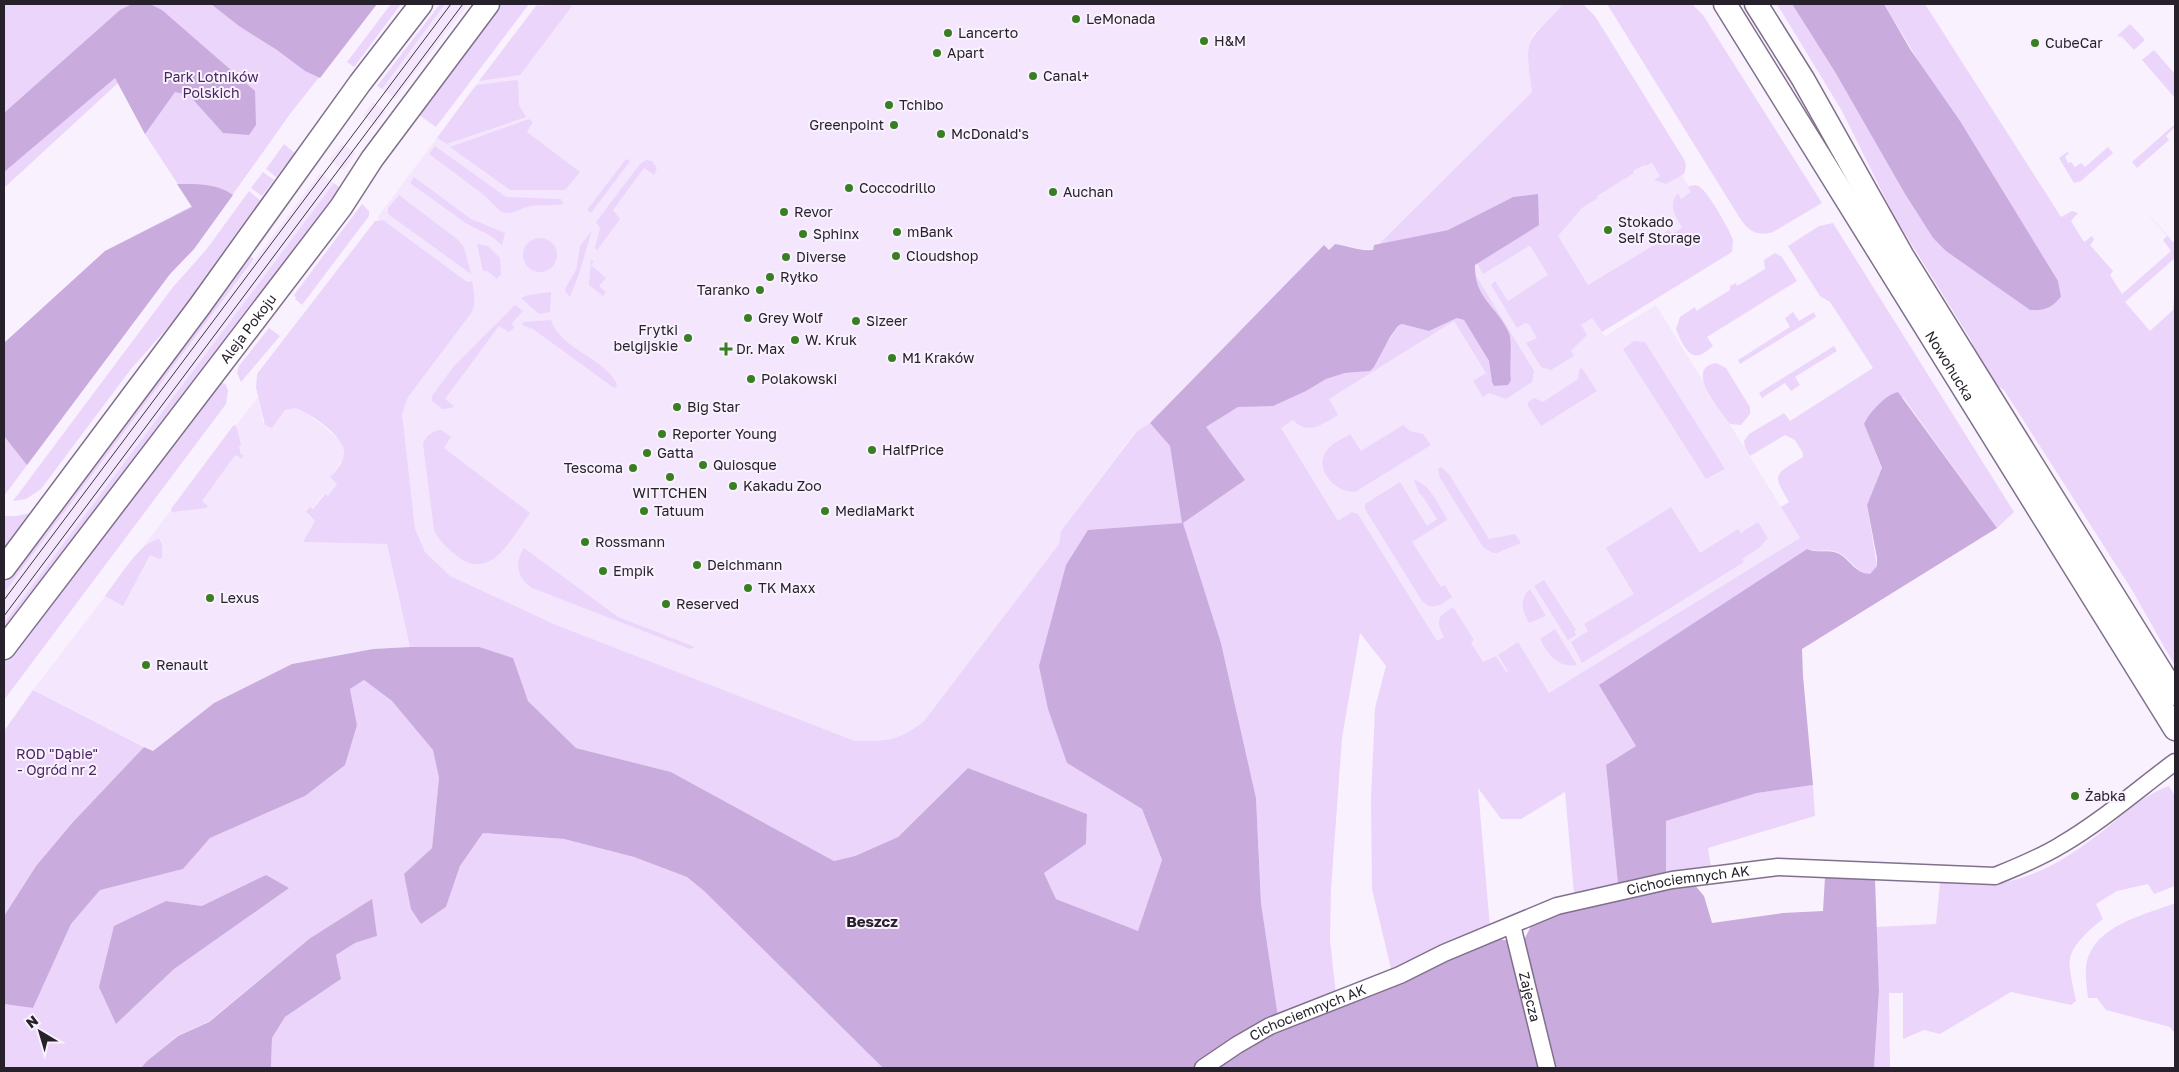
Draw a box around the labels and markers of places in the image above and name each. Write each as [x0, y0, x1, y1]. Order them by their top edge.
place label: LeMonada [1086, 10, 1155, 27]
marker: LeMonada [1070, 13, 1082, 25]
place label: Lancerto [958, 24, 1018, 41]
marker: Lancerto [942, 27, 954, 39]
place label: H&M [1214, 32, 1246, 49]
place label: CubeCar [2045, 34, 2103, 51]
marker: H&M [1198, 35, 1210, 47]
marker: CubeCar [2029, 37, 2041, 49]
place label: Apart [947, 44, 984, 61]
marker: Apart [931, 47, 943, 59]
place label: Canal+ [1043, 67, 1089, 84]
marker: Canal+ [1027, 70, 1039, 82]
place label: Tchibo [899, 96, 943, 113]
marker: Tchibo [883, 99, 895, 111]
place label: Greenpoint [809, 116, 884, 133]
marker: Greenpoint [888, 119, 900, 131]
place label: McDonald's [951, 125, 1029, 142]
marker: McDonald's [935, 128, 947, 140]
place label: Coccodrillo [859, 179, 936, 196]
marker: Coccodrillo [843, 182, 855, 194]
place label: Auchan [1063, 183, 1113, 200]
marker: Auchan [1047, 186, 1059, 198]
place label: Revor [794, 203, 833, 220]
marker: Revor [778, 206, 790, 218]
place label: Stokado Self Storage [1618, 213, 1701, 246]
place label: mBank [907, 223, 953, 240]
marker: Stokado Self Storage [1602, 224, 1614, 236]
place label: Sphinx [813, 225, 860, 242]
marker: mBank [891, 226, 903, 238]
marker: Sphinx [797, 228, 809, 240]
place label: Cloudshop [906, 247, 978, 264]
place label: Diverse [796, 248, 846, 265]
marker: Cloudshop [890, 250, 902, 262]
marker: Diverse [780, 251, 792, 263]
place label: Ryłko [780, 268, 818, 285]
marker: Ryłko [764, 271, 776, 283]
place label: Taranko [697, 281, 750, 298]
marker: Taranko [754, 284, 766, 296]
place label: Grey Wolf [758, 309, 823, 326]
marker: Grey Wolf [742, 312, 754, 324]
place label: Sizeer [866, 312, 908, 329]
marker: Sizeer [850, 315, 862, 327]
place label: Frytki belgijskie [614, 321, 678, 354]
place label: W. Kruk [805, 331, 857, 348]
marker: Frytki belgijskie [682, 332, 694, 344]
marker: W. Kruk [789, 334, 801, 346]
place label: Dr. Max [736, 340, 785, 357]
marker: Dr. Max [720, 343, 732, 355]
place label: M1 Kraków [902, 349, 974, 366]
marker: M1 Kraków [886, 352, 898, 364]
place label: Polakowski [761, 370, 837, 387]
marker: Polakowski [745, 373, 757, 385]
place label: Big Star [687, 398, 740, 415]
marker: Big Star [671, 401, 683, 413]
place label: Reporter Young [672, 425, 777, 442]
marker: Reporter Young [656, 428, 668, 440]
place label: HalfPrice [882, 441, 944, 458]
place label: Gatta [657, 444, 694, 461]
marker: HalfPrice [866, 444, 878, 456]
marker: Gatta [641, 447, 653, 459]
place label: Quiosque [713, 456, 777, 473]
place label: Tescoma [564, 459, 623, 476]
marker: Quiosque [697, 459, 709, 471]
marker: Tescoma [627, 462, 639, 474]
marker: WITTCHEN [664, 471, 676, 483]
place label: Kakadu Zoo [743, 477, 822, 494]
marker: Kakadu Zoo [727, 480, 739, 492]
place label: WITTCHEN [633, 484, 707, 501]
place label: Tatuum [654, 502, 704, 519]
place label: MediaMarkt [835, 502, 915, 519]
marker: Tatuum [638, 505, 650, 517]
marker: MediaMarkt [819, 505, 831, 517]
place label: Rossmann [595, 533, 665, 550]
marker: Rossmann [579, 536, 591, 548]
place label: Deichmann [707, 556, 782, 573]
marker: Deichmann [691, 559, 703, 571]
place label: Empik [613, 562, 654, 579]
marker: Empik [597, 565, 609, 577]
place label: TK Maxx [758, 579, 816, 596]
marker: TK Maxx [742, 582, 754, 594]
place label: Lexus [220, 589, 259, 606]
marker: Lexus [204, 592, 216, 604]
place label: Reserved [676, 595, 739, 612]
marker: Reserved [660, 598, 672, 610]
place label: Renault [156, 656, 208, 673]
marker: Renault [140, 659, 152, 671]
place label: Żabka [2085, 787, 2126, 804]
marker: Żabka [2069, 790, 2081, 802]

